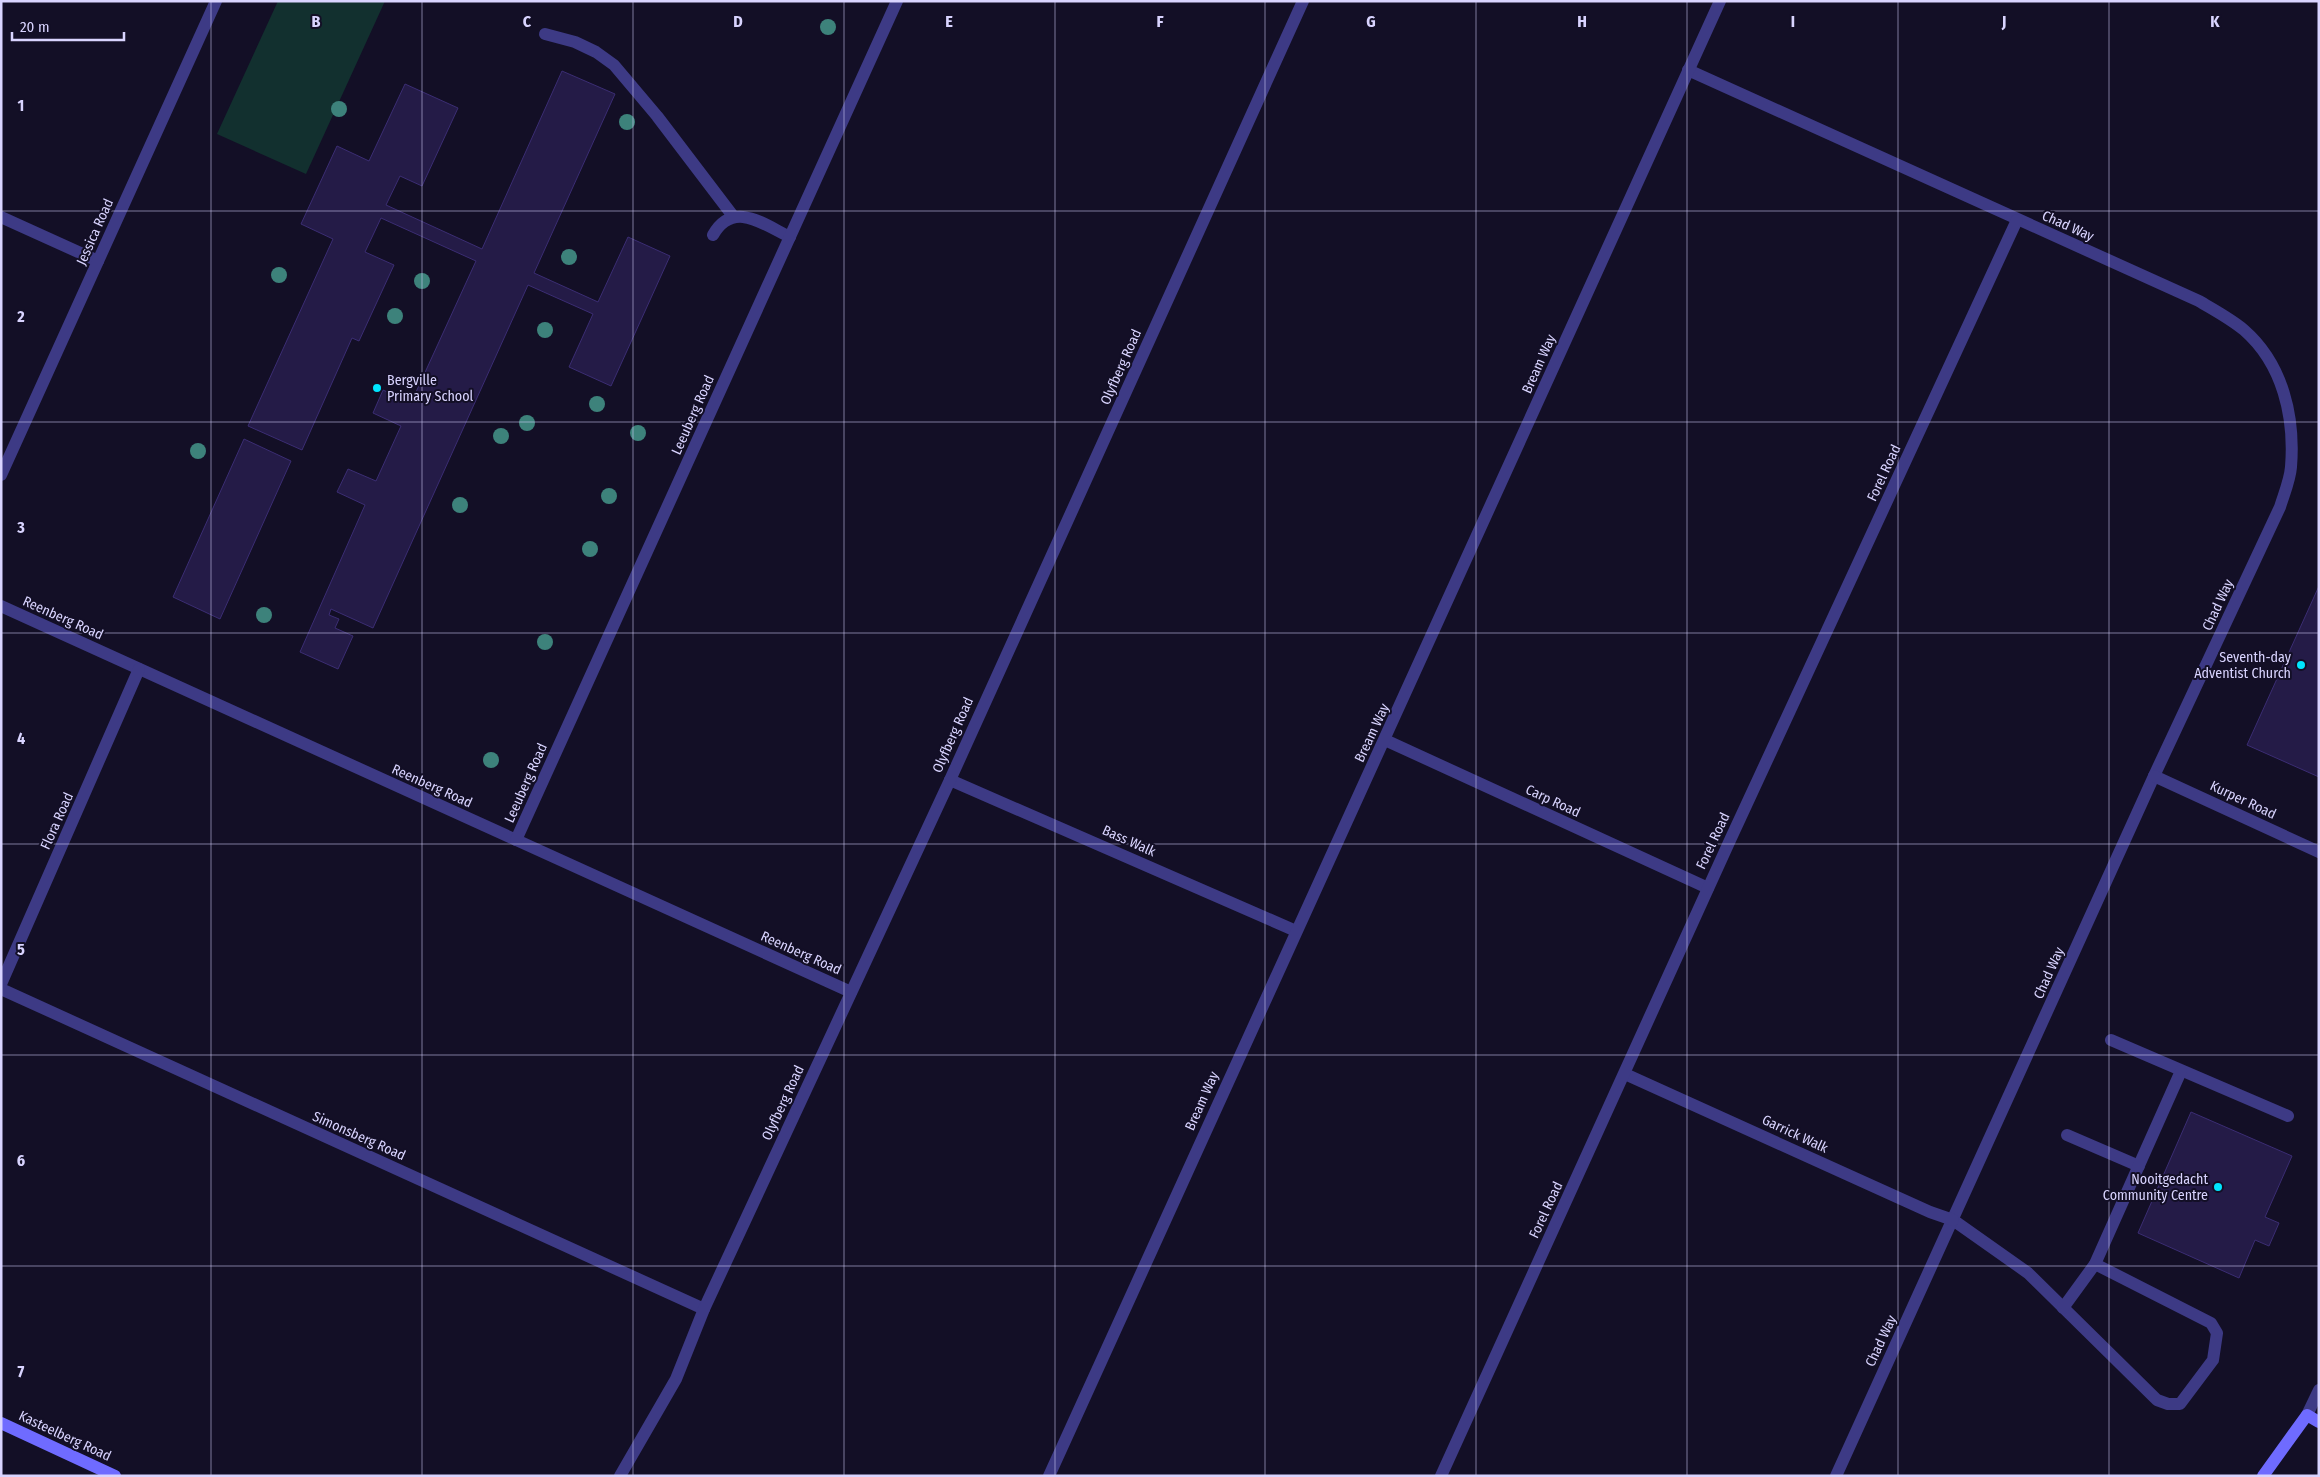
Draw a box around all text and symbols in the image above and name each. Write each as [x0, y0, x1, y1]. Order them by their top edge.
scale bar [12, 10, 125, 42]
text: B [312, 12, 321, 31]
text: C [523, 12, 532, 31]
text: D [733, 12, 743, 31]
text: E [945, 12, 953, 31]
text: F [1156, 12, 1164, 31]
text: G [1366, 12, 1376, 31]
text: H [1577, 12, 1587, 31]
text: I [1791, 12, 1795, 31]
text: J [2001, 12, 2006, 31]
text: K [2210, 12, 2220, 31]
text: 20 m [20, 18, 50, 36]
text: 1 [18, 96, 24, 115]
street label: Jessica Road [73, 196, 117, 268]
street label: Chad Way [2039, 207, 2097, 245]
text: 2 [16, 307, 25, 326]
street label: Olyfberg Road [1097, 327, 1145, 407]
street label: Bream Way [1518, 331, 1560, 396]
place label: Bergville Primary School [387, 372, 474, 405]
street label: Leeuberg Road [668, 373, 718, 457]
marker: Bergville Primary School [371, 382, 383, 394]
street label: Forel Road [1864, 442, 1904, 504]
text: 3 [16, 518, 25, 537]
street label: Chad Way [2199, 576, 2238, 634]
street label: Reenberg Road [20, 593, 106, 643]
place label: Seventh-day Adventist Church [2194, 649, 2292, 682]
marker: Seventh-day Adventist Church [2295, 659, 2307, 671]
street label: Olyfberg Road [929, 695, 977, 775]
street label: Bream Way [1351, 700, 1393, 765]
text: 4 [17, 729, 25, 748]
street label: Leeuberg Road [501, 741, 551, 825]
street label: Reenberg Road [389, 761, 475, 811]
street label: Kurper Road [2207, 777, 2279, 823]
street label: Carp Road [1523, 781, 1583, 821]
street label: Flora Road [37, 790, 77, 852]
street label: Forel Road [1693, 810, 1733, 872]
street label: Bass Walk [1100, 822, 1159, 860]
street label: Reenberg Road [758, 928, 844, 978]
text: 5 [17, 940, 25, 959]
street label: Chad Way [2030, 944, 2068, 1002]
street label: Olyfberg Road [758, 1063, 808, 1143]
street label: Bream Way [1181, 1068, 1223, 1133]
street label: Simonsberg Road [310, 1108, 408, 1164]
street label: Garrick Walk [1759, 1111, 1831, 1157]
text: 6 [17, 1151, 25, 1170]
place label: Nooitgedacht Community Centre [2103, 1171, 2208, 1204]
street label: Forel Road [1526, 1179, 1566, 1241]
marker: Nooitgedacht Community Centre [2212, 1181, 2224, 1193]
street label: Chad Way [1862, 1312, 1901, 1370]
text: 7 [18, 1362, 25, 1381]
street label: Kasteelberg Road [16, 1407, 114, 1465]

